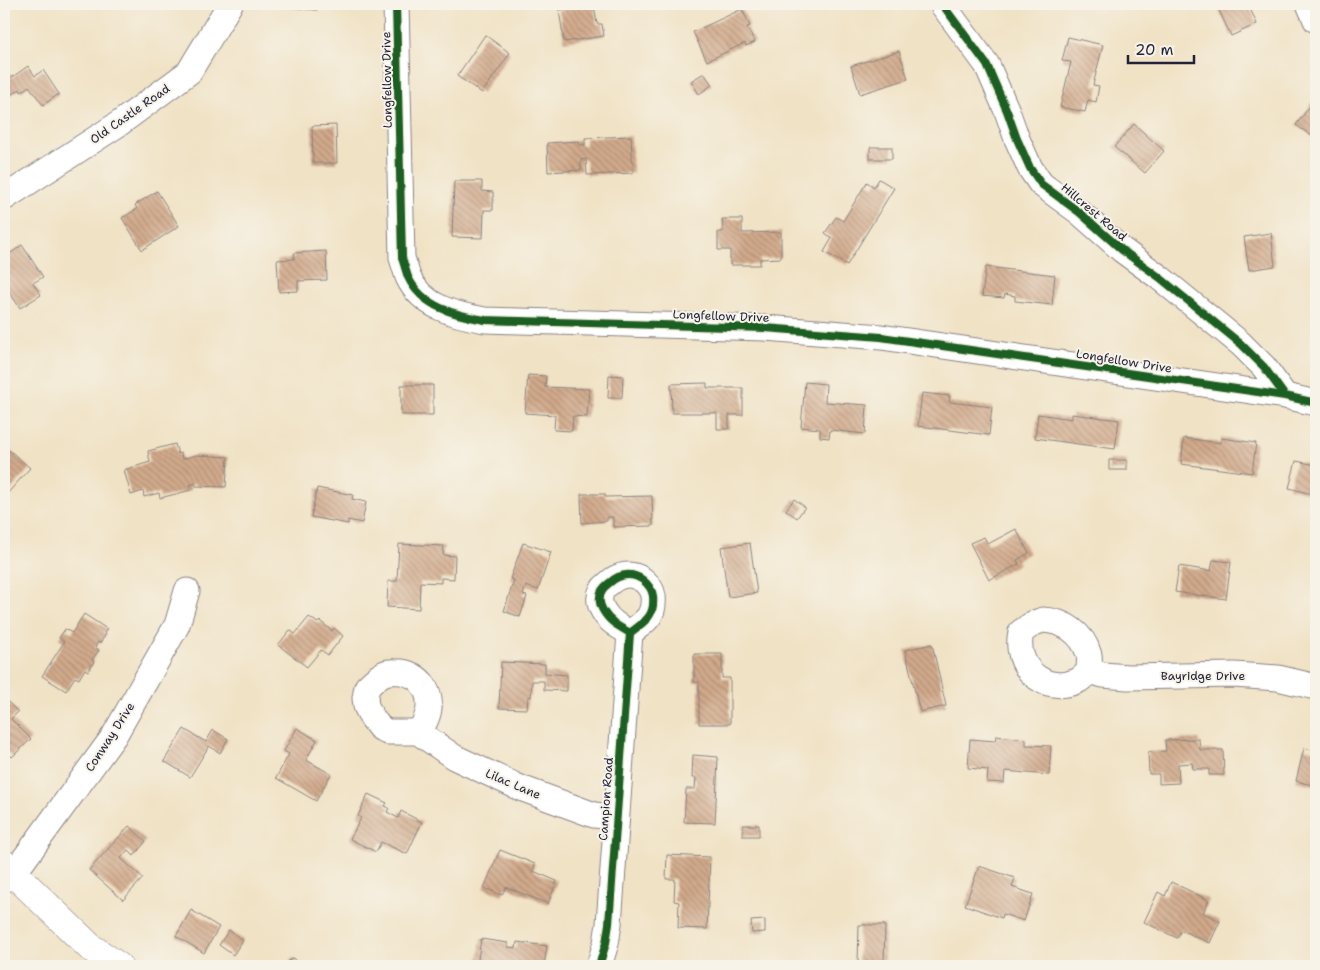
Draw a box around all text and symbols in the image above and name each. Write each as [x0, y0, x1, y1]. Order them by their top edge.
street label: Longfellow Drive [378, 31, 396, 129]
scale bar [1128, 32, 1194, 64]
text: 20 m [1135, 40, 1174, 60]
street label: Old Castle Road [87, 80, 173, 147]
street label: Hillcrest Road [1058, 180, 1131, 245]
street label: Longfellow Drive [672, 306, 770, 326]
street label: Longfellow Drive [1075, 346, 1173, 376]
street label: Bayridge Drive [1161, 668, 1245, 684]
street label: Conway Drive [82, 699, 138, 775]
street label: Campion Road [595, 756, 617, 841]
street label: Lilac Lane [483, 765, 543, 803]

